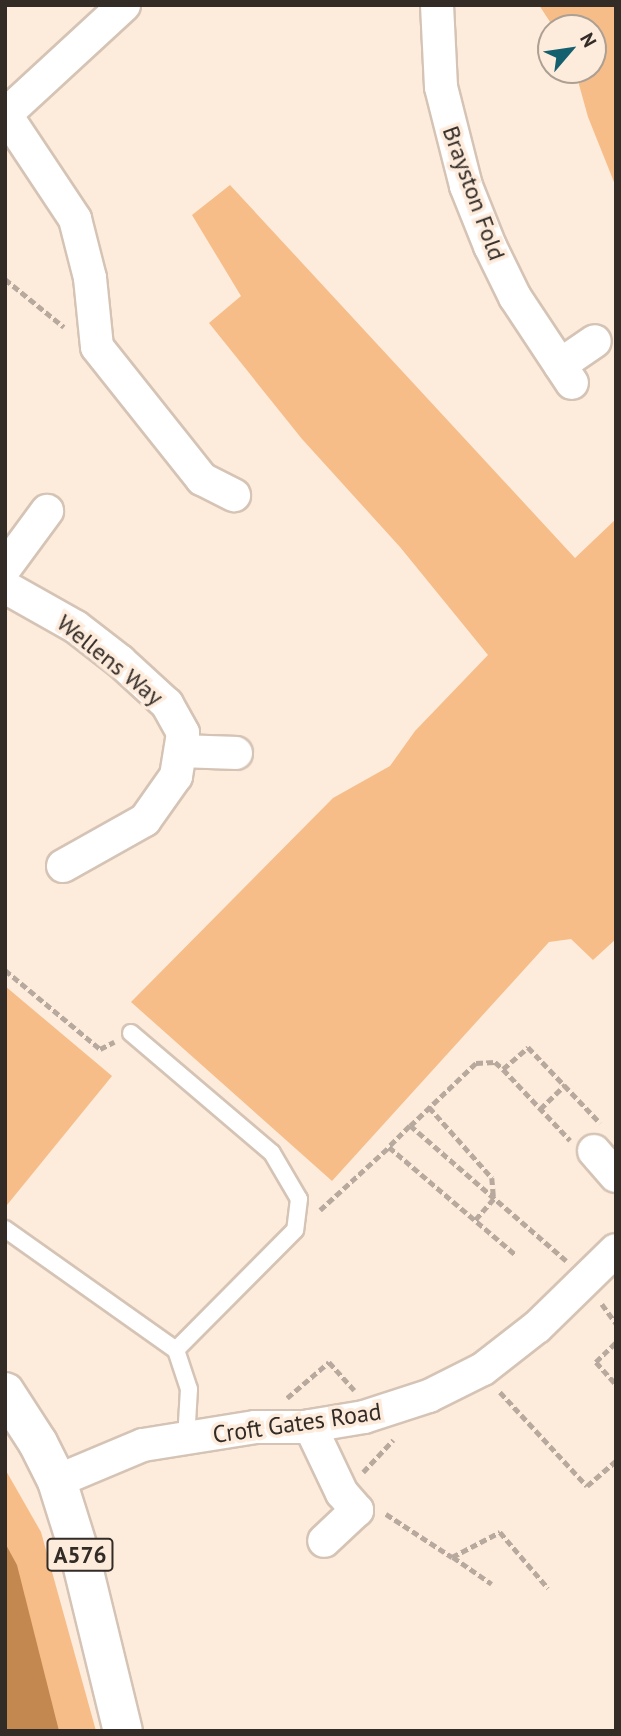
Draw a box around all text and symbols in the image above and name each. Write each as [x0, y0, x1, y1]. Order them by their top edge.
north arrow [537, 14, 607, 84]
text: N [575, 29, 602, 51]
street label: Brayston Fold [436, 122, 512, 264]
street label: Wellens Way [51, 608, 169, 712]
street label: Croft Gates Road [211, 1397, 383, 1449]
road number: A576 [45, 1536, 115, 1574]

